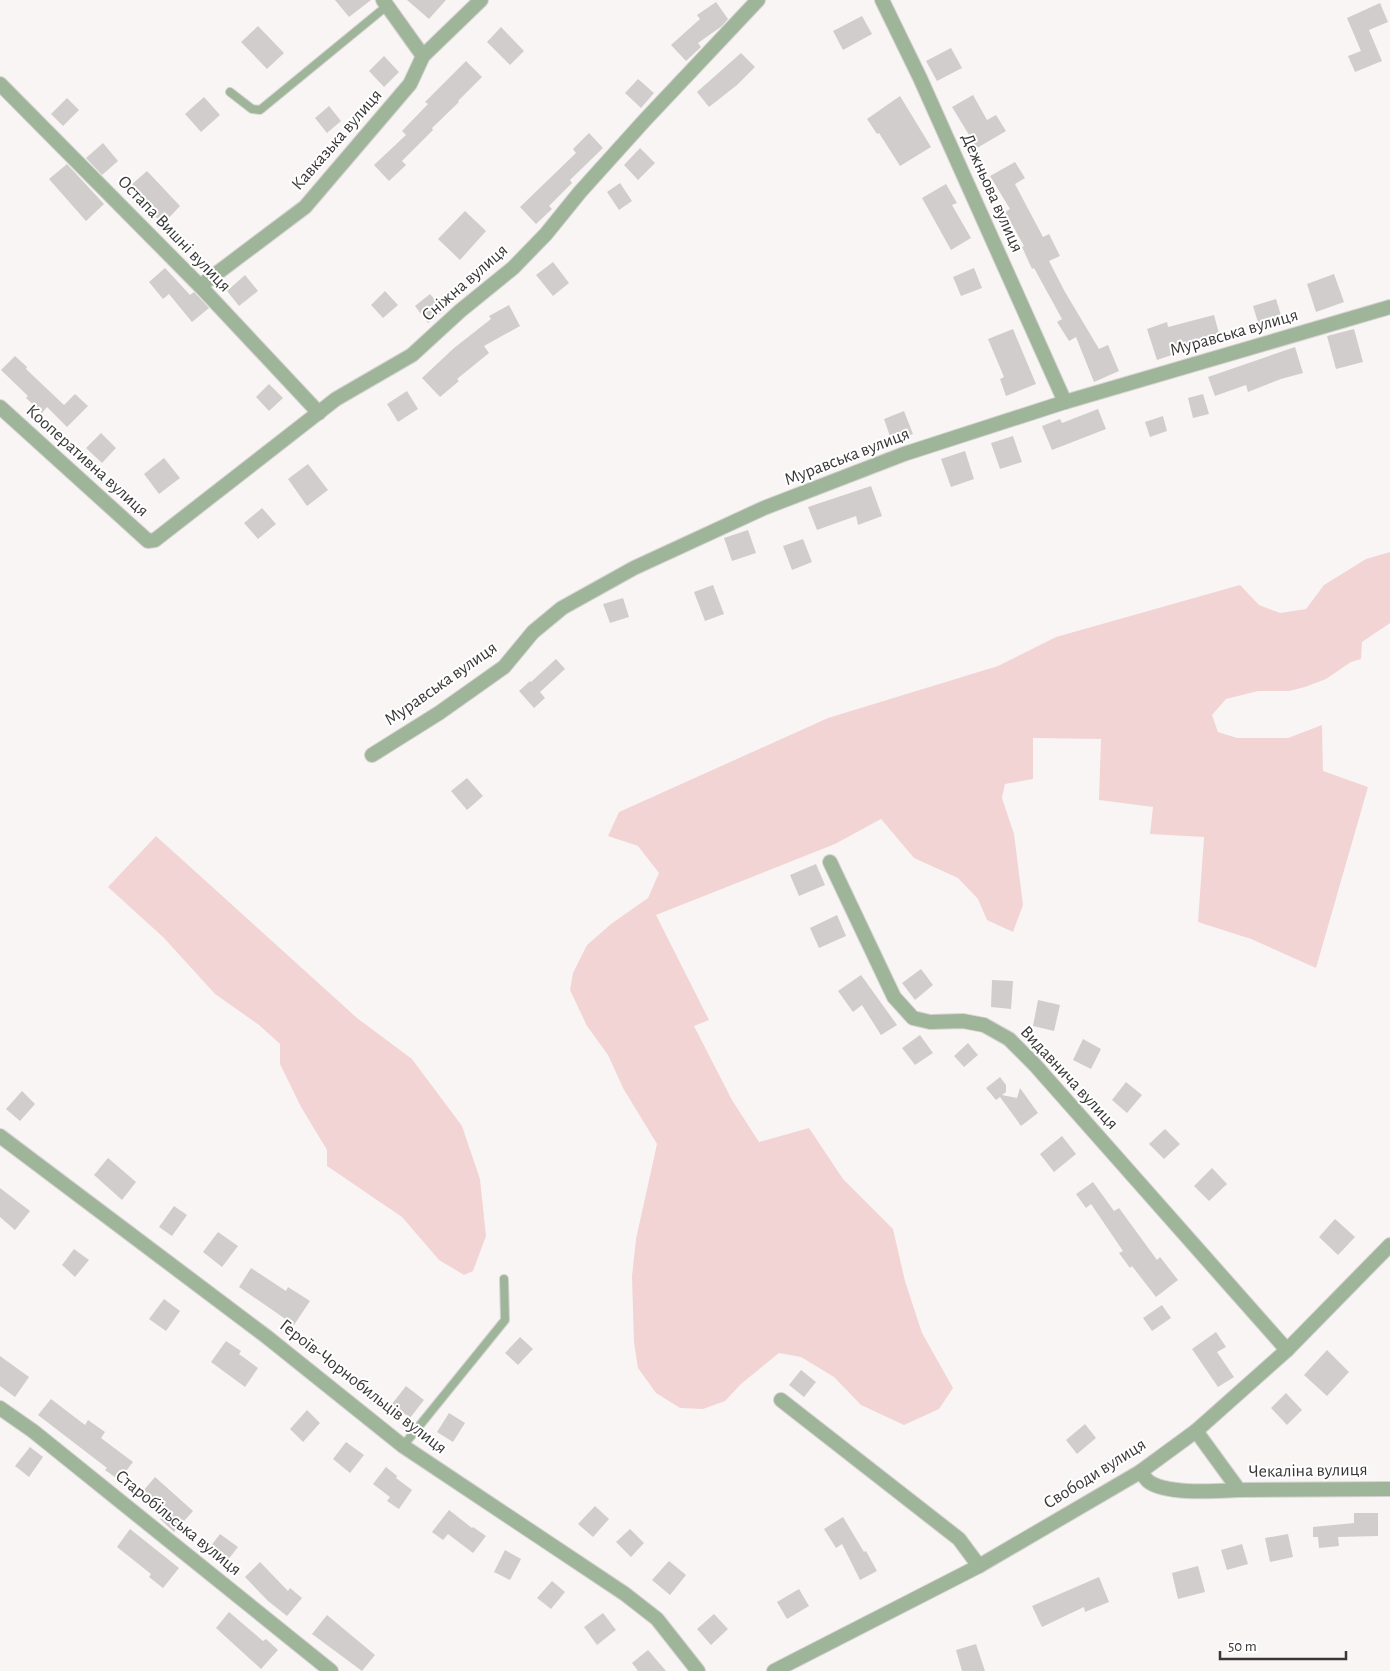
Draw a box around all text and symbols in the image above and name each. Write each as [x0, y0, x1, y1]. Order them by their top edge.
street label: Кавказька вулиця [288, 86, 386, 194]
street label: Дежньова вулиця [958, 131, 1026, 255]
street label: Остапа Вишні вулиця [114, 172, 234, 296]
street label: Сніжна вулиця [419, 241, 511, 325]
street label: Муравська вулиця [1168, 306, 1300, 360]
street label: Кооперативна вулиця [22, 401, 152, 521]
street label: Муравська вулиця [782, 425, 912, 489]
street label: Муравська вулиця [382, 639, 500, 729]
street label: Видавнича вулиця [1017, 1023, 1121, 1133]
street label: Героїв-Чорнобильців вулиця [276, 1316, 451, 1458]
street label: Свободи вулиця [1040, 1435, 1149, 1513]
street label: Чекаліна вулиця [1248, 1461, 1368, 1481]
street label: Старобільська вулиця [112, 1466, 245, 1579]
scale bar [1220, 1628, 1346, 1660]
text: 50 m [1228, 1639, 1257, 1654]

